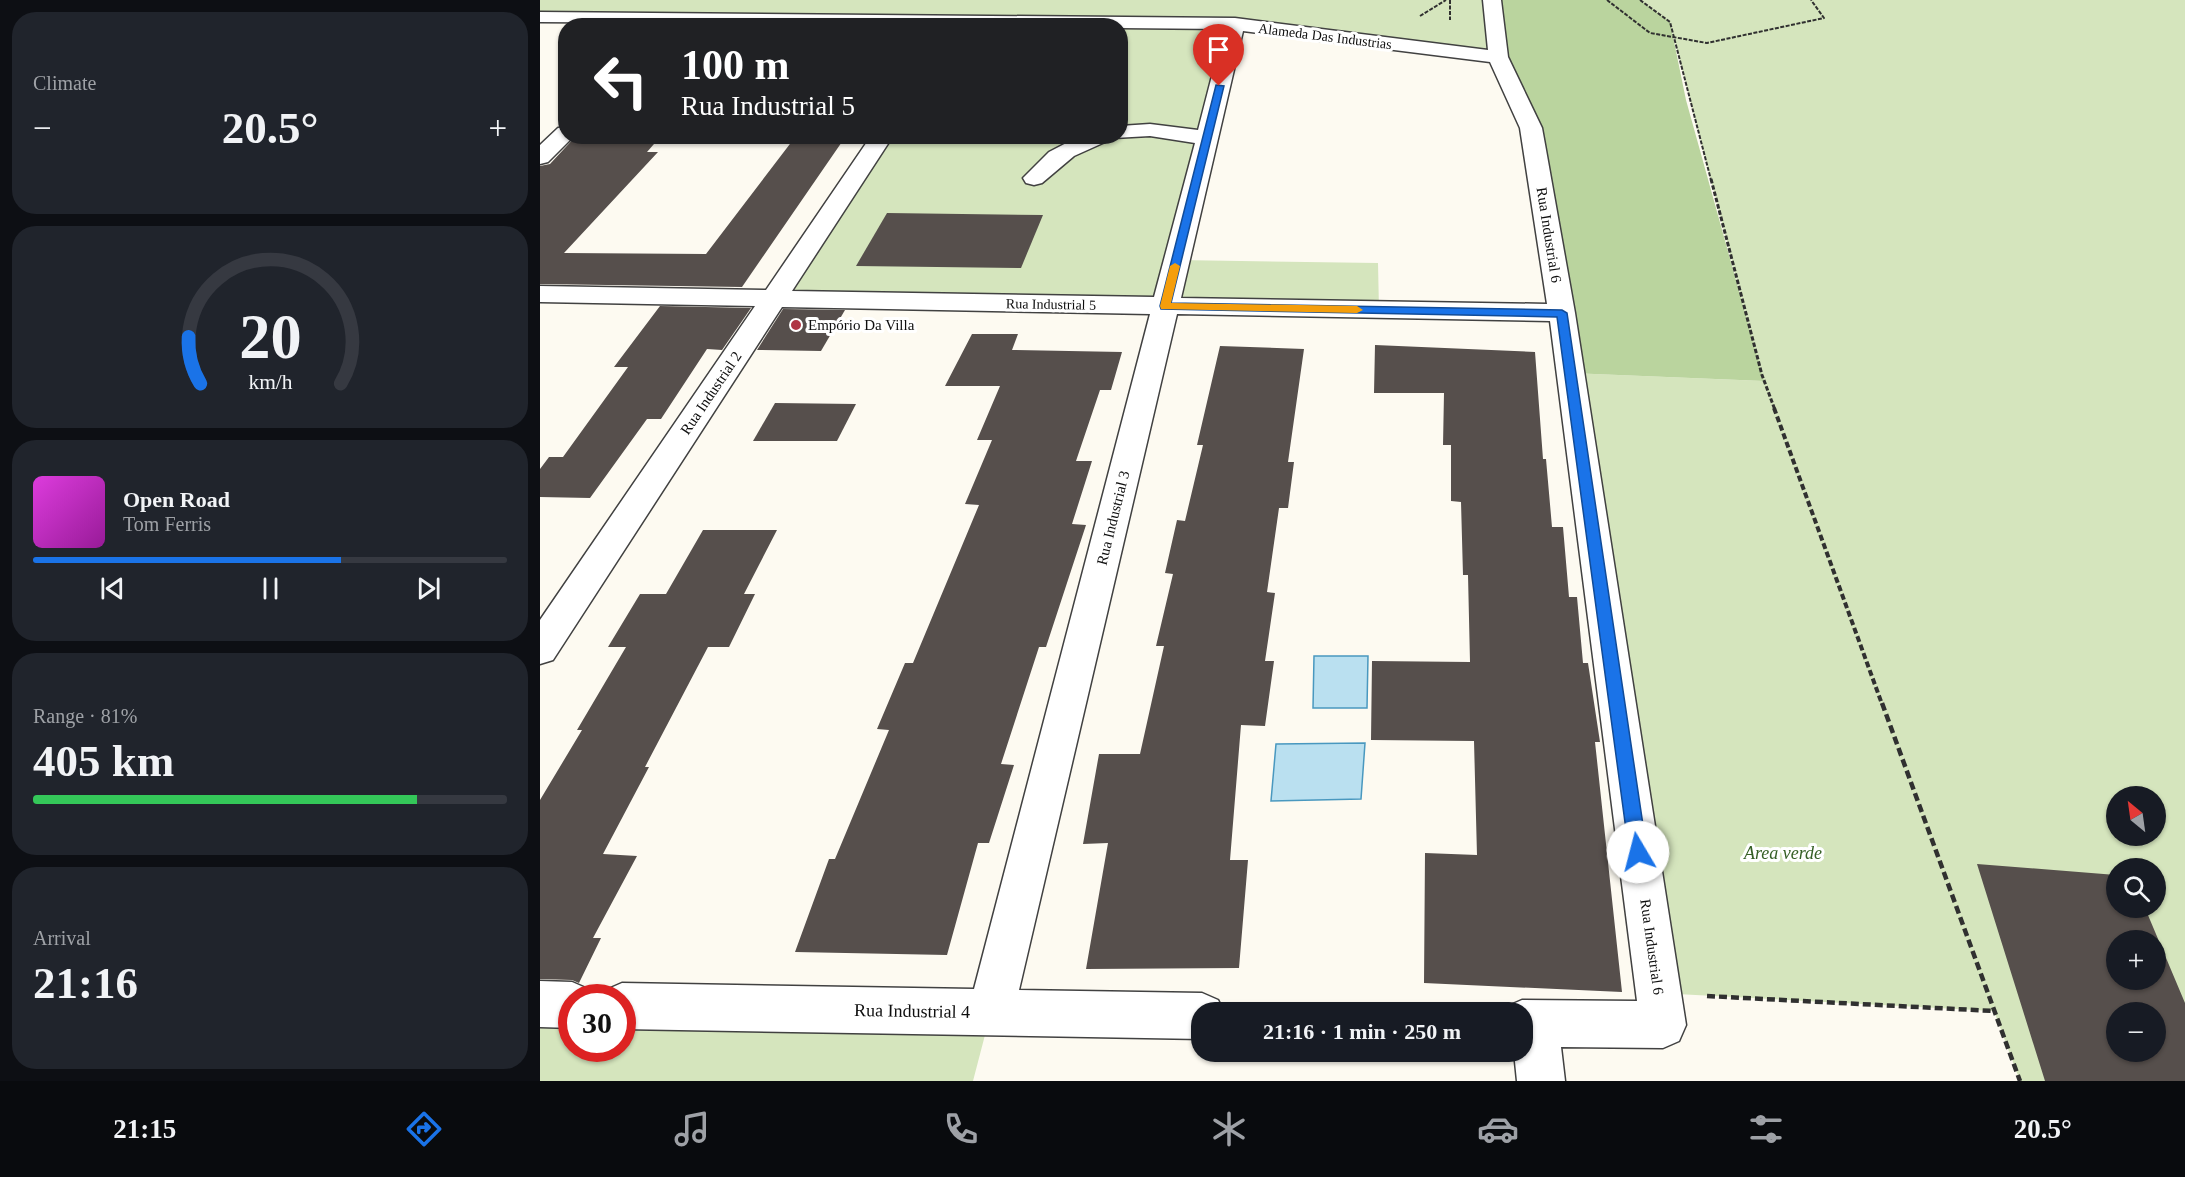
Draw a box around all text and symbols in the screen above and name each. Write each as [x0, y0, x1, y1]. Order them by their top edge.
street label: Alameda Das Industrias [1257, 21, 1393, 52]
pin [1193, 24, 1244, 86]
icon: arrive [1202, 33, 1235, 66]
icon: left [582, 42, 660, 120]
text: 100 m [681, 42, 790, 88]
text: Climate [33, 72, 96, 94]
text: Rua Industrial 5 [681, 91, 855, 121]
text: 20.5° [222, 103, 318, 153]
text: − [33, 110, 52, 146]
text: + [488, 110, 507, 146]
street label: Rua Industrial 6 [1534, 186, 1565, 284]
street label: Rua Industrial 5 [1006, 296, 1096, 313]
text: 20 [239, 302, 301, 371]
place label: Empório Da Villa [808, 317, 915, 333]
marker: Empório Da Villa [789, 318, 803, 332]
street label: Rua Industrial 2 [677, 348, 745, 438]
text: km/h [248, 370, 292, 394]
street label: Rua Industrial 3 [1094, 469, 1132, 567]
text: Open Road [123, 487, 230, 512]
text: Tom Ferris [123, 513, 211, 535]
icon: previous [96, 572, 129, 605]
icon: pause [254, 572, 287, 605]
icon: next [412, 572, 445, 605]
text: Range · 81% [33, 705, 137, 727]
text: 405 km [33, 736, 174, 786]
north arrow [2106, 786, 2166, 846]
map controls [2106, 786, 2166, 1062]
position arrow [1606, 820, 1670, 884]
park label: Area verde [1743, 843, 1822, 863]
button: search [2106, 858, 2166, 918]
street label: Rua Industrial 6 [1637, 898, 1667, 996]
text: Arrival [33, 927, 91, 949]
button: + [2106, 930, 2166, 990]
text: 21:16 [33, 958, 138, 1008]
speed limit sign: 30 [558, 984, 636, 1062]
street label: Rua Industrial 4 [854, 1000, 970, 1022]
button: − [2106, 1002, 2166, 1062]
text: 21:16 · 1 min · 250 m [1263, 1019, 1461, 1044]
icon: directions [403, 1108, 445, 1150]
icon: music [671, 1108, 713, 1150]
icon: phone [940, 1108, 982, 1150]
icon: climate [1208, 1108, 1250, 1150]
icon: car [1477, 1108, 1519, 1150]
icon: filters [1745, 1108, 1787, 1150]
text: 21:15 [113, 1114, 176, 1144]
text: 20.5° [2014, 1114, 2072, 1144]

